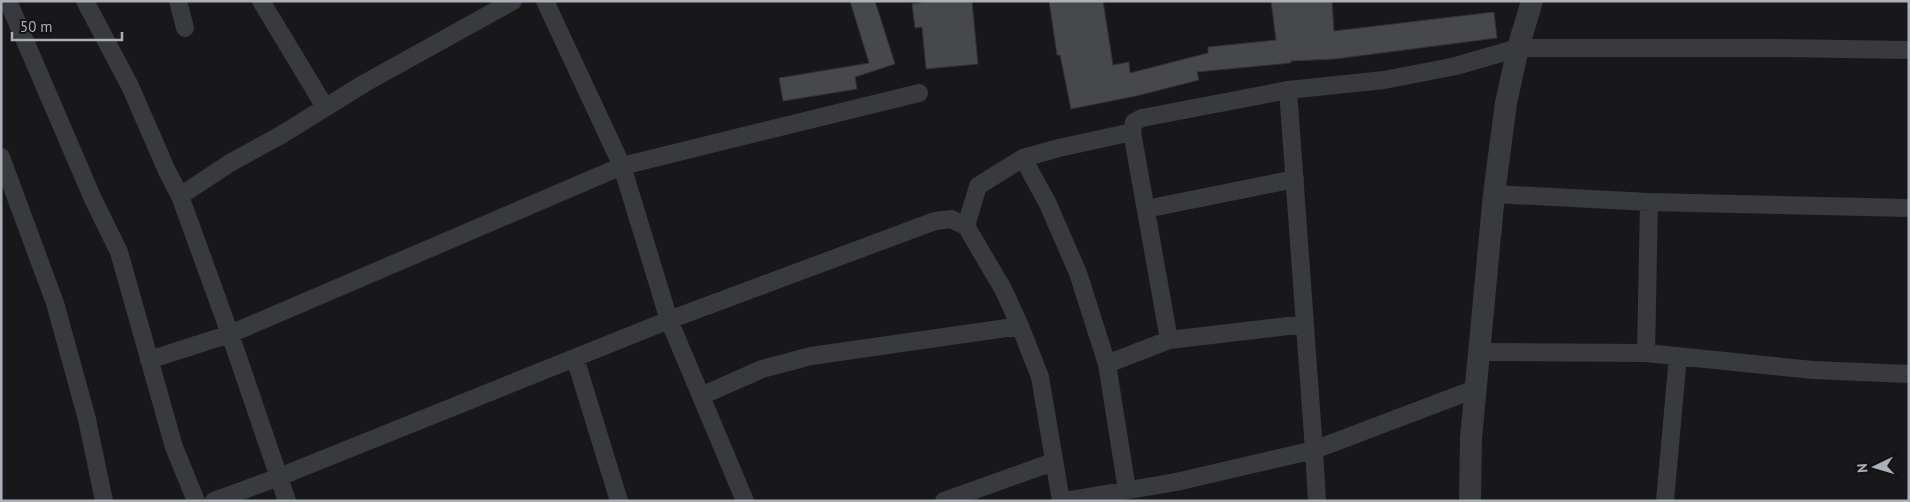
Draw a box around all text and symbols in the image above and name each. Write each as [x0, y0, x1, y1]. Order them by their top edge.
scale bar [12, 10, 122, 42]
text: 50 m [20, 17, 53, 36]
north arrow [1850, 442, 1900, 492]
text: N [1853, 463, 1871, 474]

